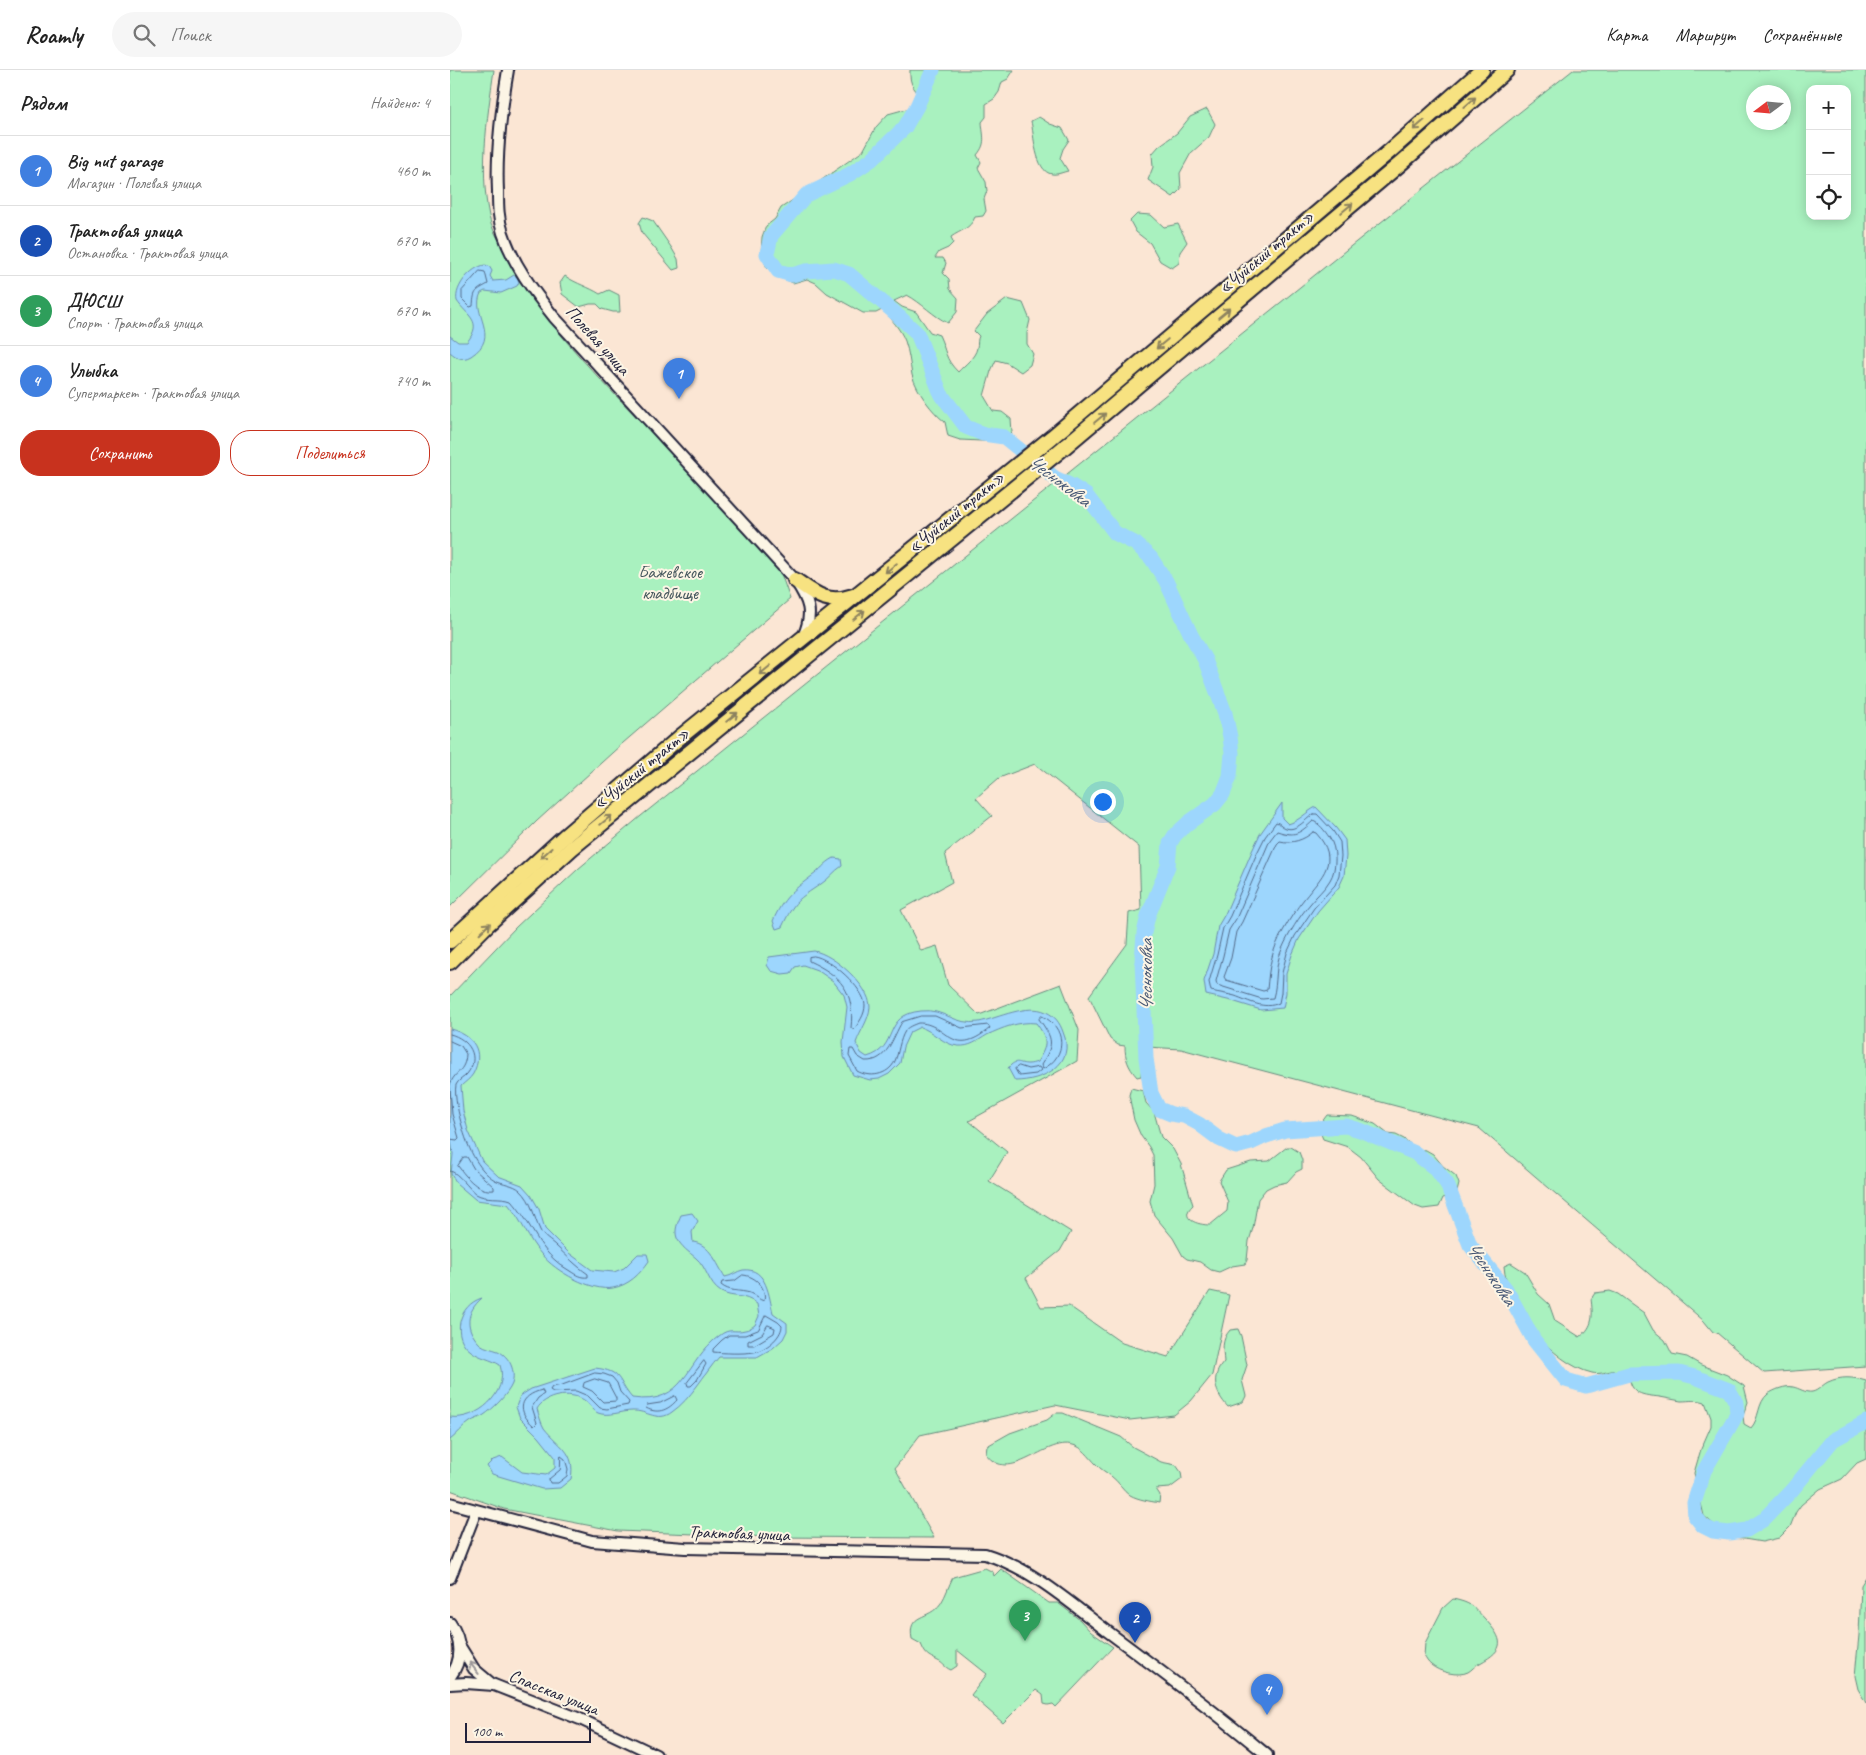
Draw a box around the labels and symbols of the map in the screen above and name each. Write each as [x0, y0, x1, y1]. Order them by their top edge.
north arrow [1746, 85, 1791, 130]
one-way arrow [1464, 96, 1477, 107]
one-way arrow [1412, 119, 1425, 131]
one-way arrow [1341, 202, 1354, 213]
street label: «Чуйский тракт» [1214, 205, 1319, 298]
street label: Полевая улица [561, 301, 636, 380]
one-way arrow [1217, 307, 1230, 319]
one-way arrow [1155, 338, 1168, 349]
pin: 1 [663, 358, 695, 399]
one-way arrow [1093, 412, 1106, 424]
water label: Чесноковка [1023, 450, 1097, 513]
street label: «Чуйский тракт» [903, 466, 1009, 558]
park label: Бажевское кладбище [638, 561, 703, 604]
one-way arrow [885, 562, 898, 573]
one-way arrow [852, 610, 865, 621]
one-way arrow [758, 665, 771, 676]
one-way arrow [725, 712, 738, 723]
street label: «Чуйский тракт» [588, 722, 694, 814]
your location [1090, 789, 1116, 815]
one-way arrow [600, 815, 613, 826]
one-way arrow [539, 847, 552, 859]
one-way arrow [478, 922, 491, 934]
water label: Чесноковка [1134, 937, 1158, 1011]
water label: Чесноковка [1461, 1237, 1522, 1311]
street label: Трактовая улица [688, 1520, 791, 1546]
pin: 3 [1009, 1600, 1041, 1641]
pin: 2 [1119, 1602, 1151, 1643]
one-way arrow [469, 1661, 479, 1675]
street label: Спасская улица [506, 1664, 604, 1721]
pin: 4 [1251, 1674, 1283, 1715]
scale bar [465, 1720, 591, 1743]

